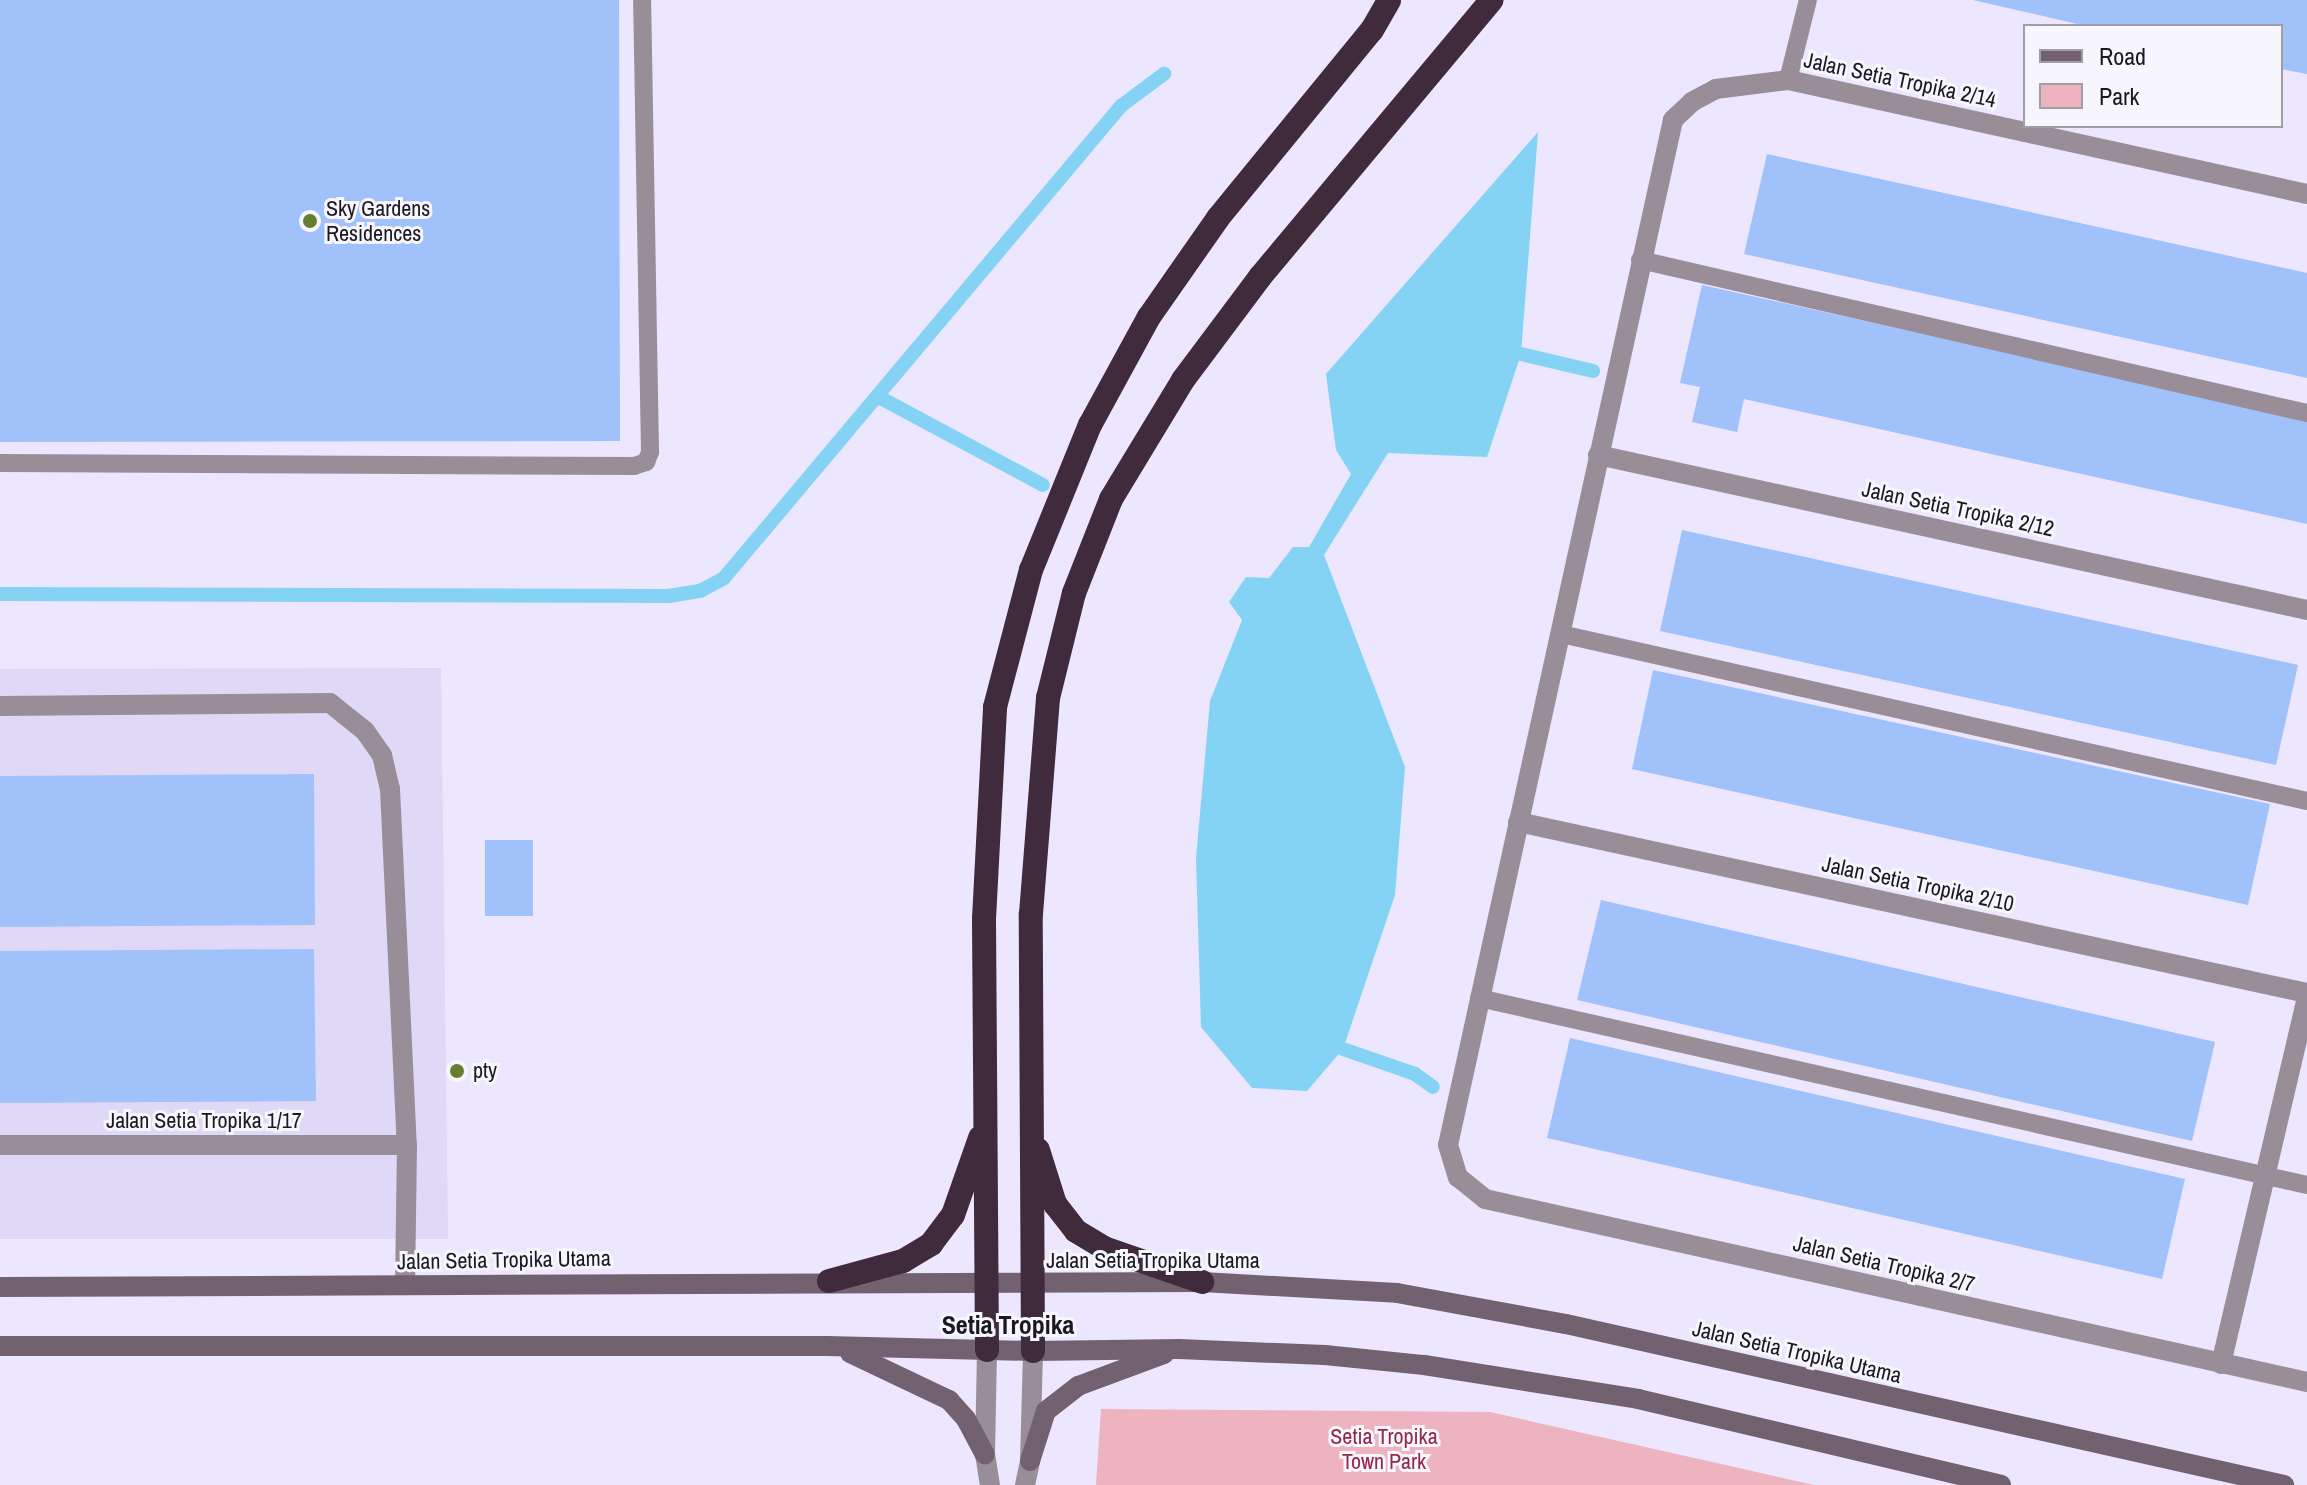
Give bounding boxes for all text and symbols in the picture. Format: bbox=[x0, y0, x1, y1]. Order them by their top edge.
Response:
legend bbox=[2023, 24, 2283, 128]
text: Road bbox=[2099, 40, 2146, 72]
street label: Jalan Setia Tropika 2/14 bbox=[1801, 47, 1999, 113]
text: Park bbox=[2099, 80, 2139, 112]
place label: Sky Gardens Residences bbox=[326, 195, 430, 246]
marker: Sky Gardens Residences bbox=[301, 212, 319, 230]
street label: Jalan Setia Tropika 2/12 bbox=[1859, 476, 2057, 542]
street label: Jalan Setia Tropika 2/10 bbox=[1819, 851, 2017, 917]
place label: pty bbox=[473, 1058, 497, 1084]
marker: pty bbox=[448, 1062, 466, 1080]
street label: Jalan Setia Tropika 1/17 bbox=[106, 1108, 302, 1134]
street label: Jalan Setia Tropika 2/7 bbox=[1790, 1230, 1978, 1298]
street label: Jalan Setia Tropika Utama bbox=[397, 1245, 611, 1275]
street label: Jalan Setia Tropika Utama bbox=[1046, 1248, 1260, 1274]
district label: Setia Tropika bbox=[942, 1309, 1074, 1341]
street label: Jalan Setia Tropika Utama bbox=[1690, 1315, 1904, 1389]
park label: Setia Tropika Town Park bbox=[1330, 1423, 1438, 1474]

